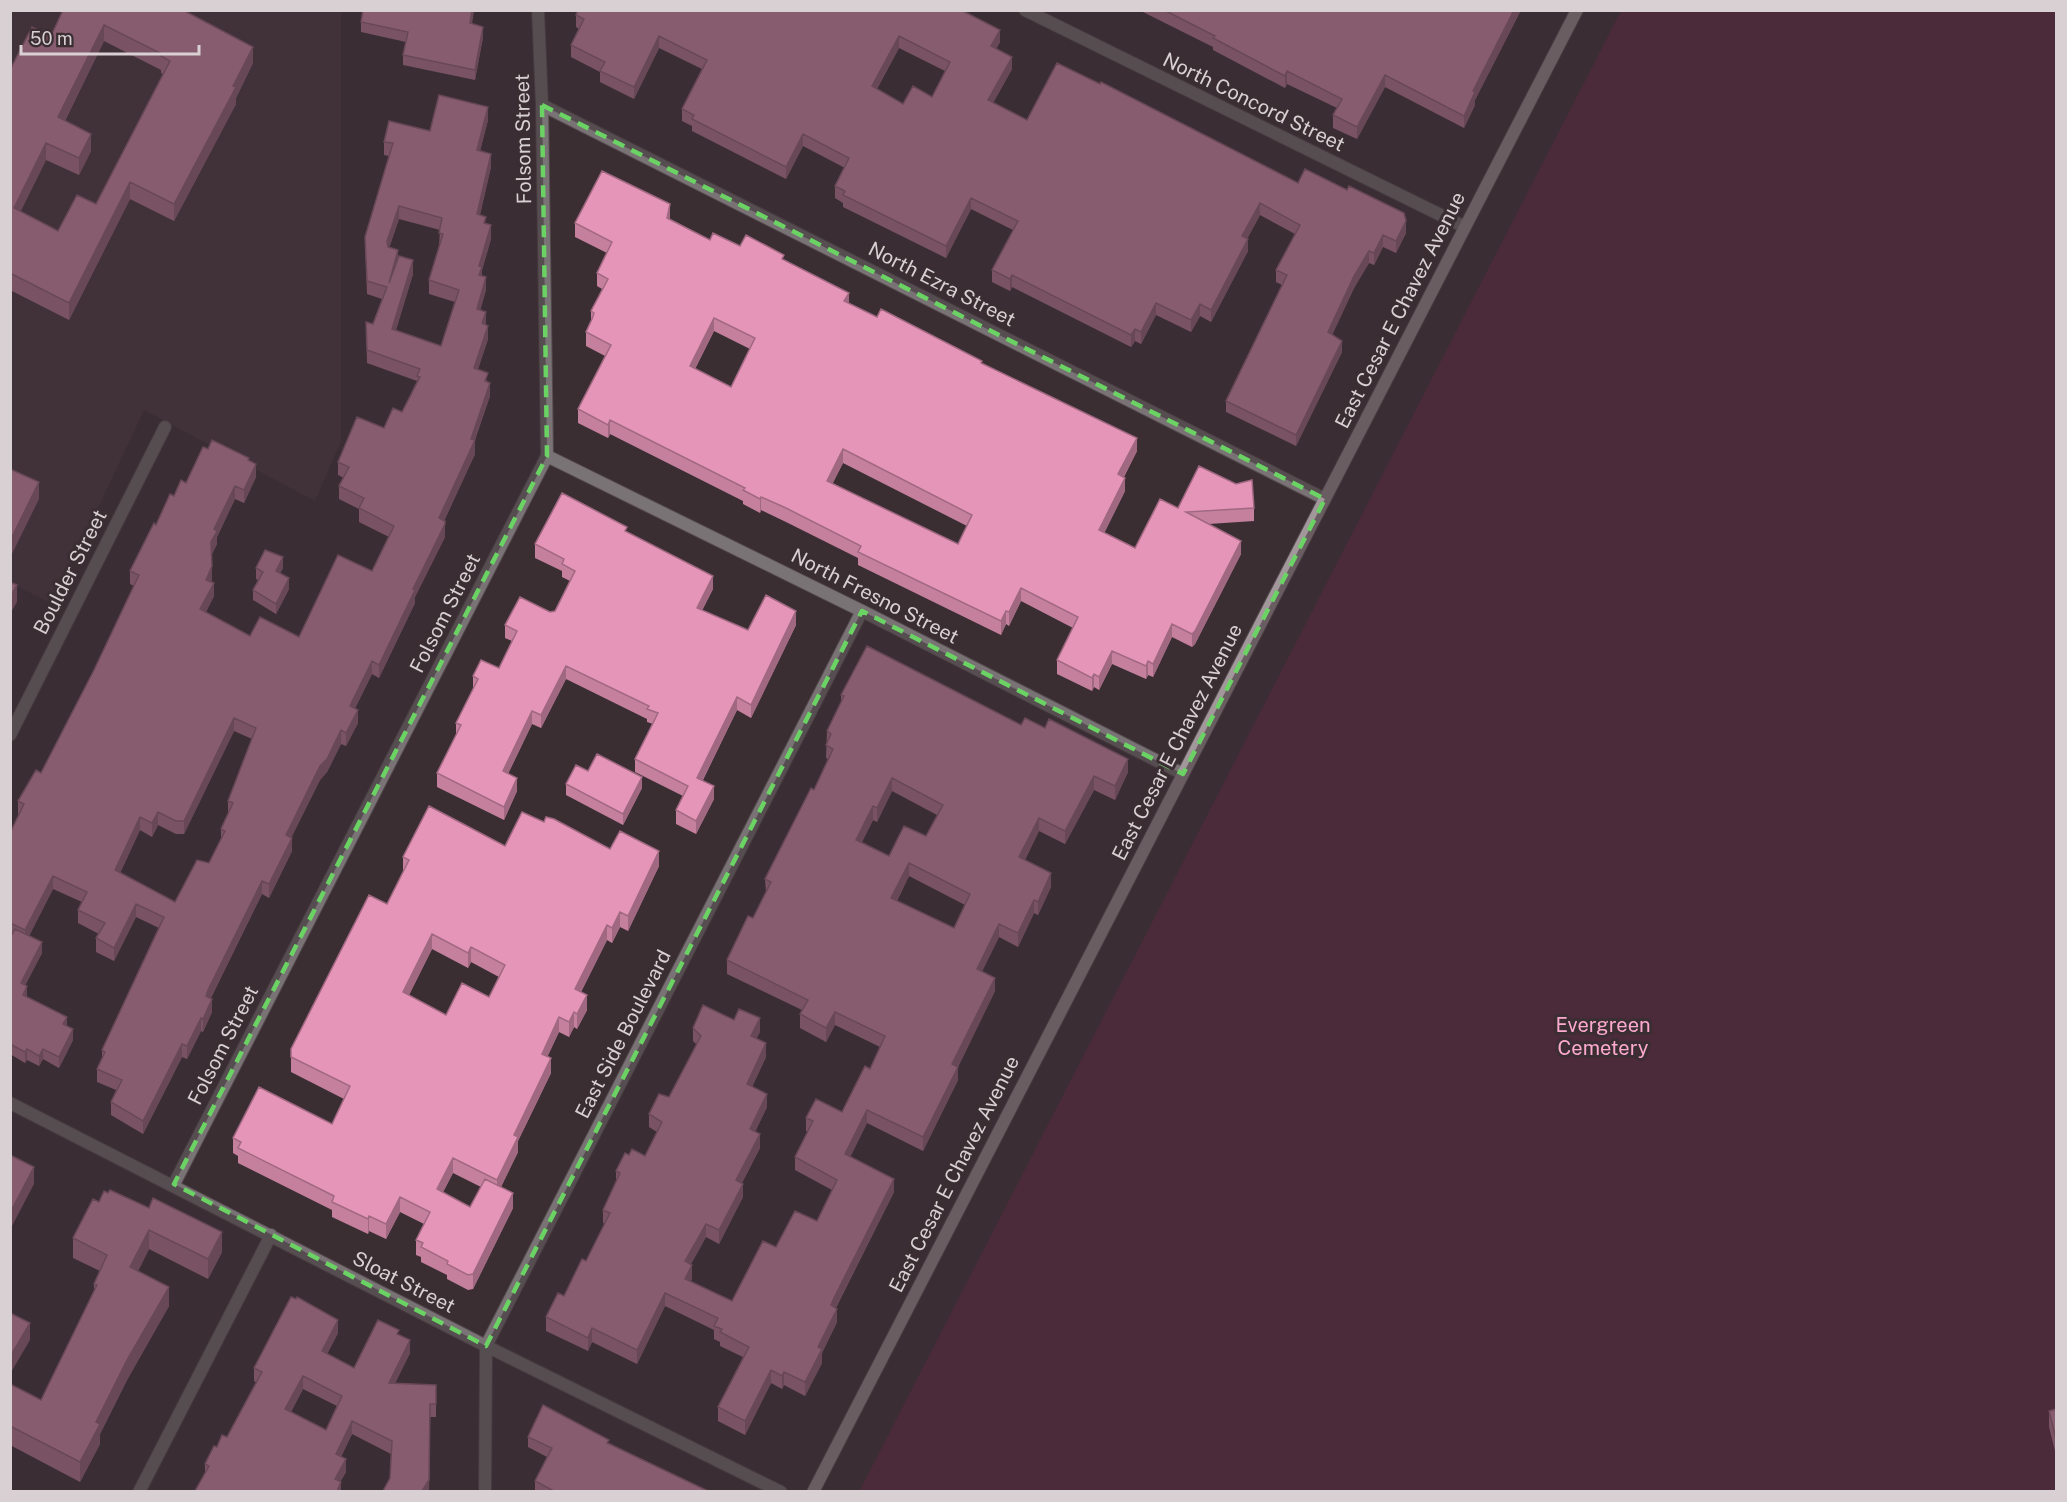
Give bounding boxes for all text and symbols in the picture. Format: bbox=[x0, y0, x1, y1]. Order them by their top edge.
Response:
scale bar bbox=[21, 18, 200, 56]
text: 50 m bbox=[30, 28, 73, 49]
street label: North Concord Street bbox=[1159, 47, 1349, 157]
street label: Folsom Street bbox=[510, 73, 536, 205]
street label: East Cesar E Chavez Avenue bbox=[1330, 188, 1470, 432]
street label: North Ezra Street bbox=[864, 237, 1020, 331]
street label: Boulder Street bbox=[28, 506, 112, 638]
street label: North Fresno Street bbox=[787, 543, 963, 649]
street label: Folsom Street bbox=[405, 549, 485, 677]
street label: East Cesar E Chavez Avenue bbox=[1107, 620, 1247, 864]
street label: East Side Boulevard bbox=[570, 946, 676, 1122]
street label: Folsom Street bbox=[183, 981, 263, 1109]
park label: Evergreen Cemetery bbox=[1555, 1013, 1651, 1060]
street label: East Cesar E Chavez Avenue bbox=[884, 1052, 1024, 1296]
street label: Sloat Street bbox=[349, 1246, 459, 1318]

